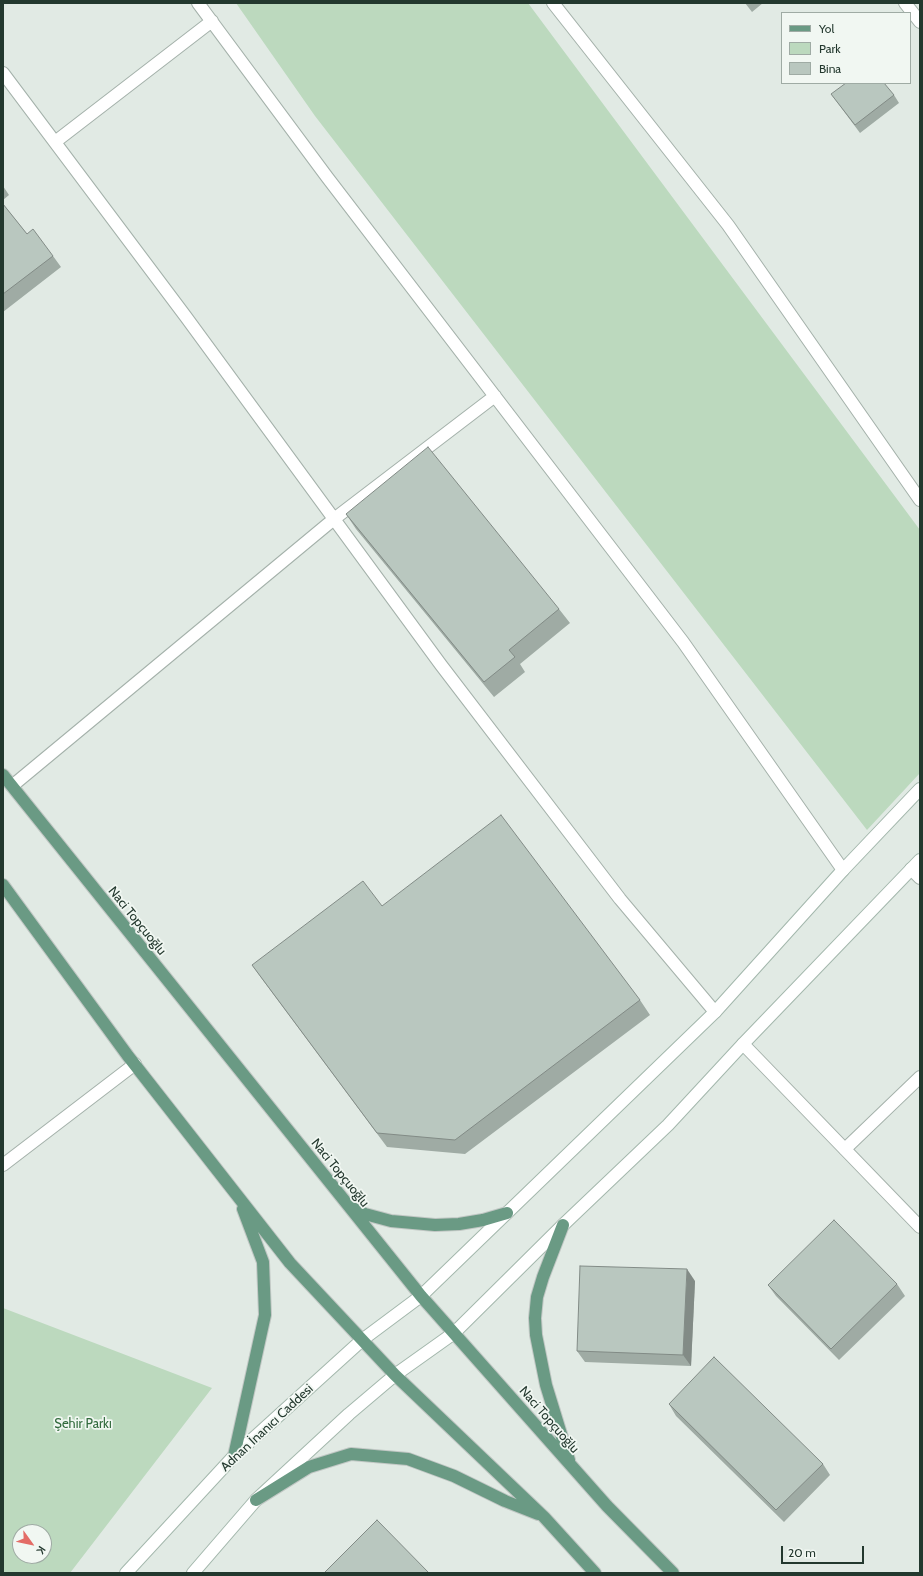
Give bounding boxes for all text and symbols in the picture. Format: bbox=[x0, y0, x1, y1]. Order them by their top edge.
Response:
legend bbox=[781, 12, 911, 84]
text: Yol bbox=[819, 21, 834, 36]
text: Park bbox=[819, 41, 841, 56]
text: Bina bbox=[819, 61, 841, 76]
street label: Naci Topçuoğlu bbox=[105, 884, 169, 958]
street label: Naci Topçuoğlu bbox=[308, 1136, 372, 1210]
street label: Adnan İnanıcı Caddesi bbox=[218, 1381, 316, 1475]
street label: Naci Topçuoğlu bbox=[516, 1383, 582, 1457]
park label: Şehir Parkı bbox=[54, 1416, 112, 1432]
north arrow bbox=[12, 1524, 52, 1564]
scale bar bbox=[783, 1538, 866, 1564]
text: K bbox=[33, 1543, 49, 1557]
text: 20 m bbox=[788, 1545, 816, 1560]

